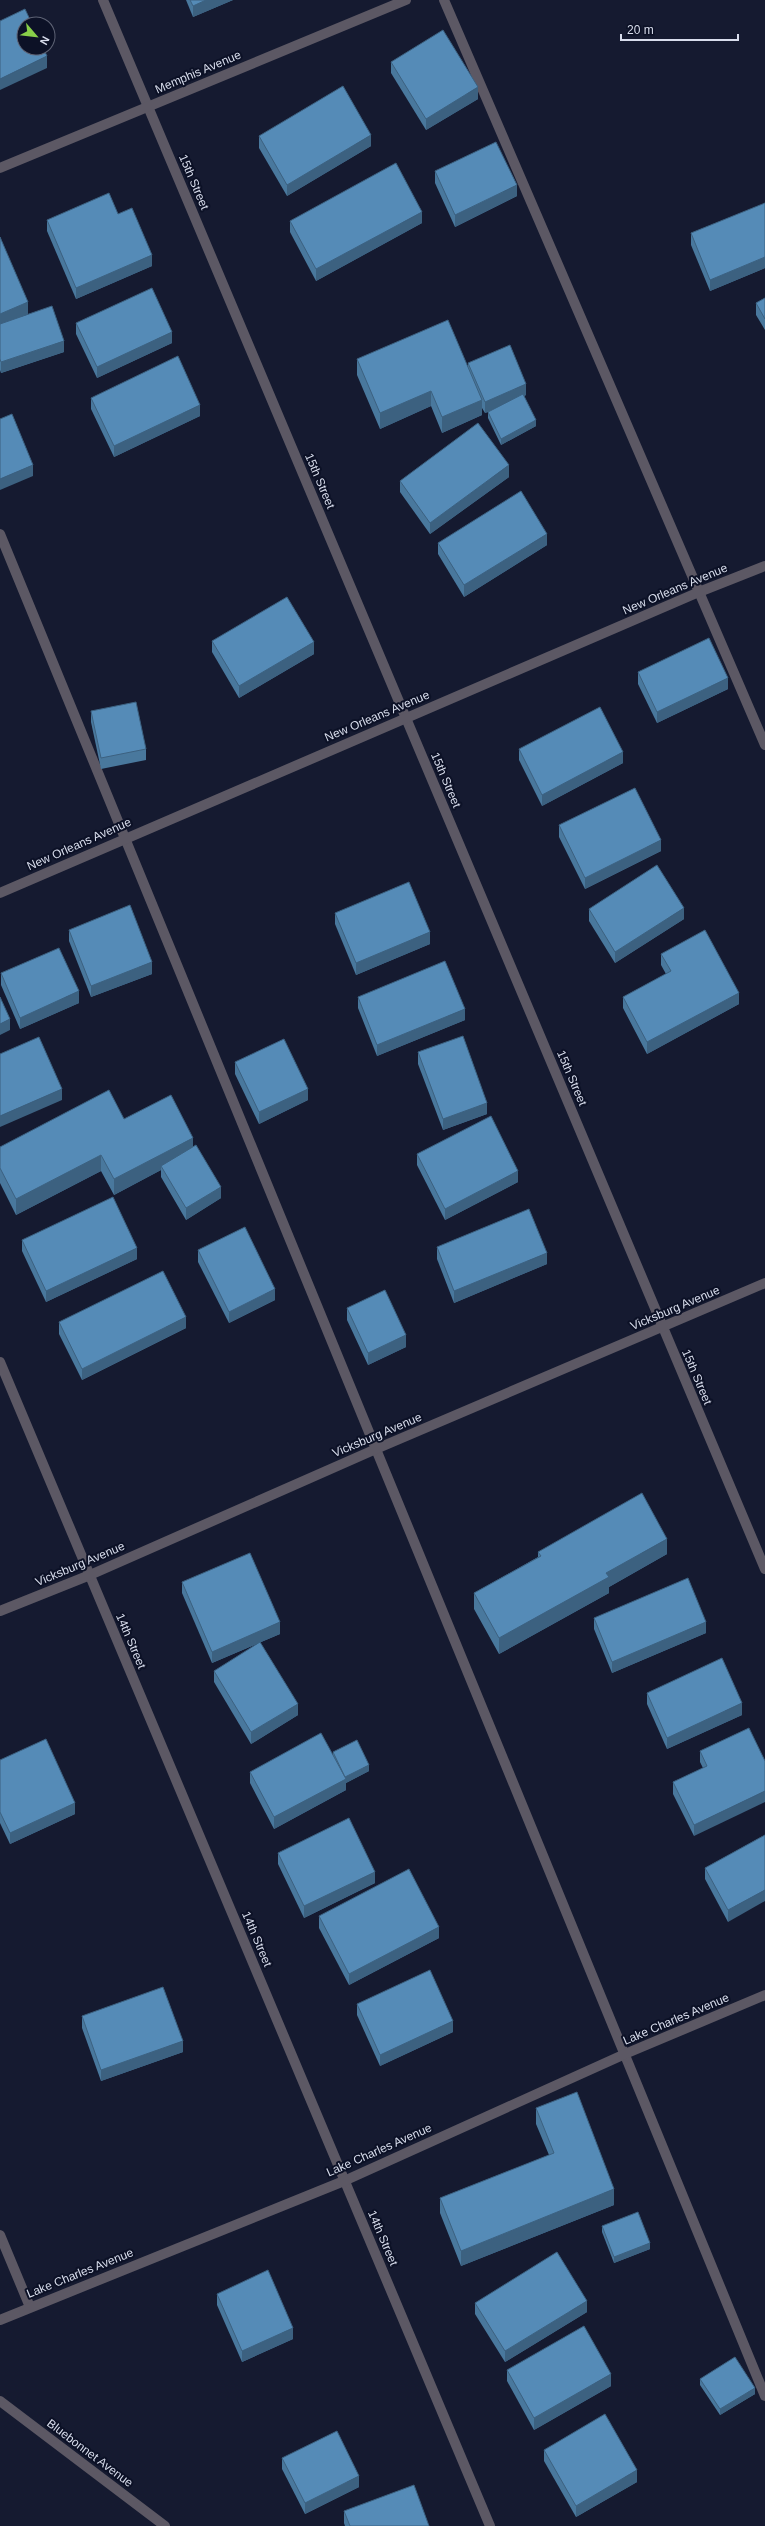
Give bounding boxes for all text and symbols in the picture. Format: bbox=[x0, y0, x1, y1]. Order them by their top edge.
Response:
north arrow bbox=[16, 16, 56, 56]
scale bar bbox=[621, 16, 738, 42]
text: 20 m bbox=[627, 23, 654, 37]
text: N bbox=[38, 34, 52, 47]
street label: Memphis Avenue bbox=[153, 47, 243, 96]
street label: 15th Street bbox=[176, 152, 212, 212]
street label: 15th Street bbox=[302, 451, 338, 511]
street label: New Orleans Avenue bbox=[620, 560, 730, 617]
street label: New Orleans Avenue bbox=[322, 687, 432, 744]
street label: 15th Street bbox=[428, 750, 464, 810]
street label: New Orleans Avenue bbox=[25, 815, 134, 873]
street label: 15th Street bbox=[554, 1048, 590, 1108]
street label: Vicksburg Avenue bbox=[628, 1283, 722, 1333]
street label: 15th Street bbox=[679, 1347, 715, 1407]
street label: Vicksburg Avenue bbox=[330, 1410, 424, 1460]
street label: Vicksburg Avenue bbox=[33, 1539, 127, 1589]
street label: 14th Street bbox=[113, 1611, 149, 1671]
street label: 14th Street bbox=[239, 1909, 275, 1969]
street label: Lake Charles Avenue bbox=[621, 1990, 731, 2048]
street label: Lake Charles Avenue bbox=[324, 2120, 434, 2180]
street label: 14th Street bbox=[365, 2208, 401, 2268]
street label: Lake Charles Avenue bbox=[25, 2245, 136, 2301]
street label: Bluebonnet Avenue bbox=[44, 2416, 136, 2490]

